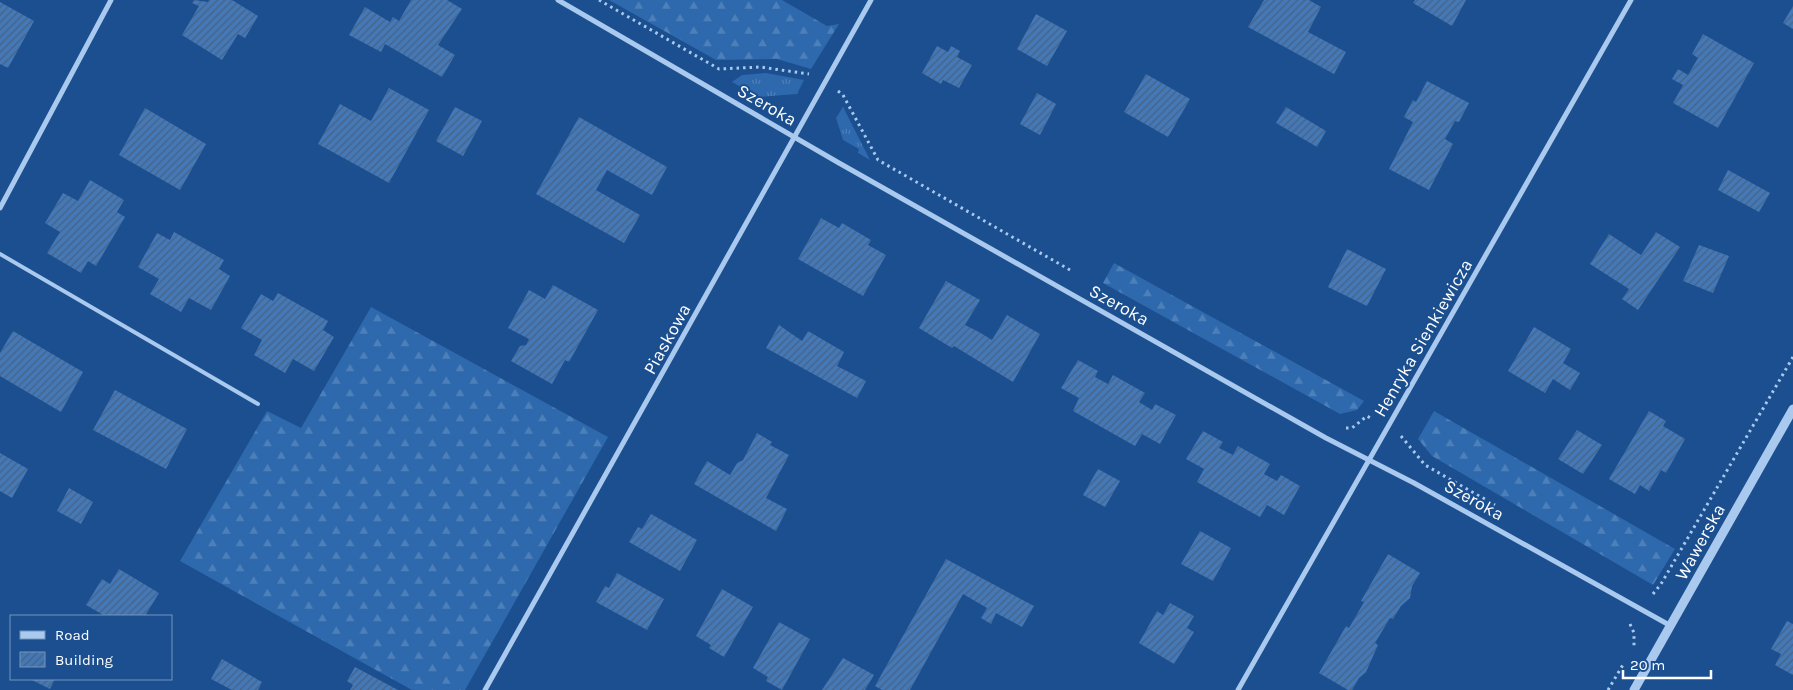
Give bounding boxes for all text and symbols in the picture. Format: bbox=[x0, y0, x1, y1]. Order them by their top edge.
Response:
street label: Szeroka bbox=[733, 79, 801, 131]
street label: Henryka Sienkiewicza bbox=[1369, 255, 1477, 421]
street label: Szeroka bbox=[1085, 280, 1153, 330]
street label: Piaskowa bbox=[639, 300, 695, 378]
street label: Szeroka bbox=[1440, 475, 1508, 525]
street label: Wawerska bbox=[1670, 500, 1730, 584]
legend bbox=[10, 615, 172, 680]
text: Road bbox=[55, 626, 90, 644]
scale bar bbox=[1623, 648, 1710, 680]
text: Building bbox=[55, 651, 113, 669]
text: 20 m bbox=[1630, 656, 1665, 674]

